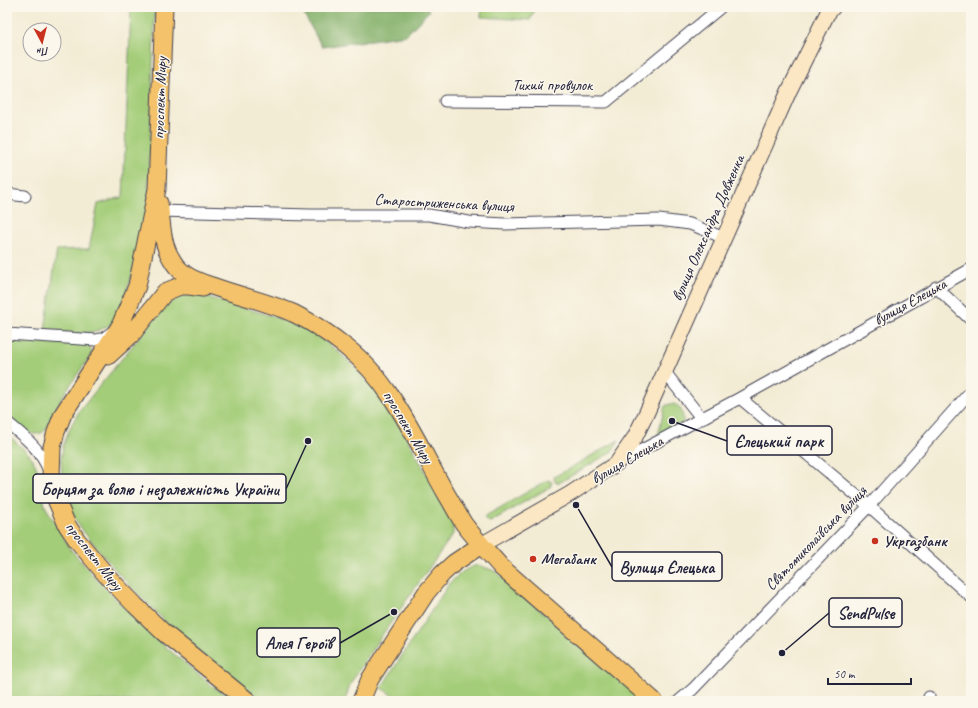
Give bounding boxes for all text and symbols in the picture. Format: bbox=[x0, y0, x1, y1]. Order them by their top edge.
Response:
north arrow bbox=[22, 22, 62, 62]
text: Пн bbox=[36, 44, 50, 60]
street label: проспект Миру bbox=[149, 55, 171, 139]
street label: Тихий провулок bbox=[512, 75, 593, 95]
street label: вулиця Олександра Довженка bbox=[667, 151, 750, 304]
street label: Старостриженська вулиця bbox=[374, 189, 515, 217]
street label: вулиця Єлецька bbox=[870, 273, 951, 330]
street label: проспект Миру bbox=[378, 387, 439, 469]
callout: Єлецький парк bbox=[727, 426, 832, 455]
street label: вулиця Єлецька bbox=[587, 431, 668, 489]
text: Єлецький парк bbox=[734, 431, 824, 452]
callout: Борцям за волю і незалежність України bbox=[33, 474, 286, 503]
text: Борцям за волю і незалежність України bbox=[41, 479, 281, 501]
street label: Святомиколаївська вулиця bbox=[761, 480, 872, 595]
street label: проспект Миру bbox=[61, 517, 128, 596]
place label: Укргазбанк bbox=[883, 531, 948, 551]
marker: Укргазбанк bbox=[870, 536, 880, 546]
place label: Мегабанк bbox=[541, 549, 597, 569]
callout: Вулиця Єлецька bbox=[612, 552, 722, 581]
marker: Мегабанк bbox=[528, 554, 538, 564]
text: Вулиця Єлецька bbox=[620, 557, 716, 578]
callout: SendPulse bbox=[829, 598, 902, 627]
text: SendPulse bbox=[837, 603, 896, 624]
callout: Алея Героїв bbox=[257, 628, 340, 657]
text: Алея Героїв bbox=[265, 633, 337, 654]
scale bar bbox=[828, 660, 911, 686]
text: 50 m bbox=[834, 666, 856, 682]

